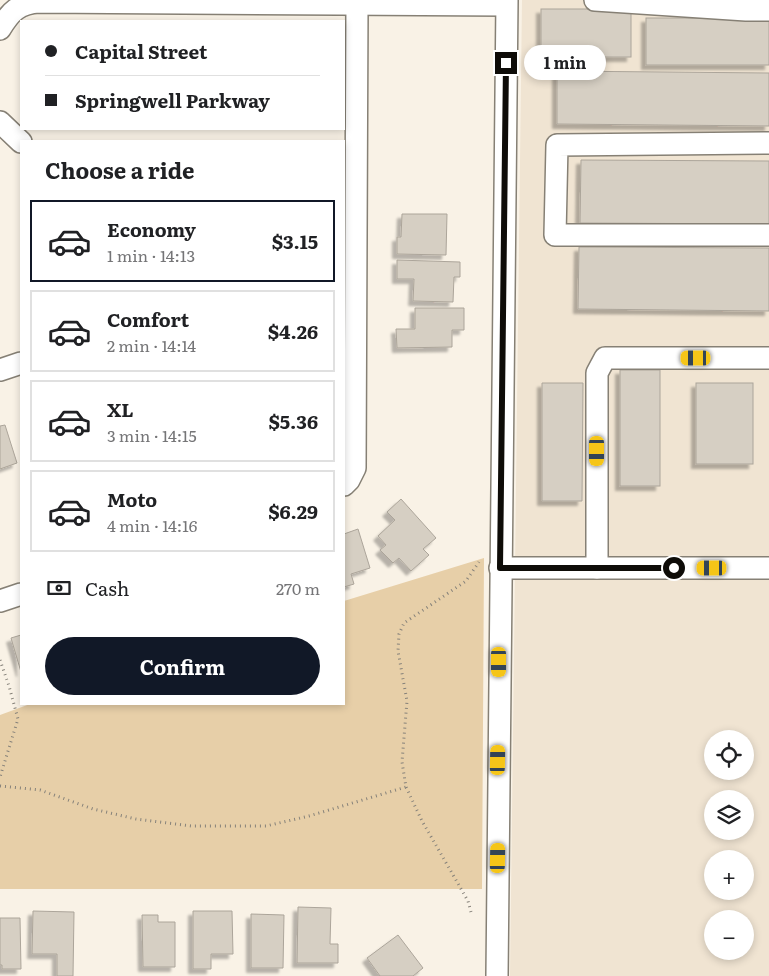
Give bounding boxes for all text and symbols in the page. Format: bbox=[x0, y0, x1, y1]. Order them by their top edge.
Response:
text: Capital Street bbox=[75, 37, 207, 65]
callout: 1 min bbox=[524, 46, 606, 80]
text: 1 min bbox=[544, 50, 586, 74]
route end bbox=[495, 52, 517, 74]
text: Springwell Parkway bbox=[75, 86, 270, 114]
text: Choose a ride bbox=[45, 153, 194, 186]
text: Economy bbox=[107, 215, 196, 243]
icon: car bbox=[47, 219, 92, 264]
text: $3.15 bbox=[272, 227, 318, 255]
text: 1 min · 14:13 bbox=[107, 243, 195, 267]
text: Comfort bbox=[107, 305, 189, 333]
icon: car bbox=[47, 309, 92, 354]
text: $4.26 bbox=[268, 317, 318, 345]
text: 2 min · 14:14 bbox=[107, 333, 196, 357]
car bbox=[681, 351, 711, 366]
text: XL bbox=[107, 395, 134, 423]
icon: car bbox=[47, 399, 92, 444]
text: $5.36 bbox=[268, 407, 318, 435]
text: 3 min · 14:15 bbox=[107, 423, 197, 447]
car bbox=[589, 436, 604, 466]
text: Moto bbox=[107, 485, 157, 513]
icon: car bbox=[47, 489, 92, 534]
text: $6.29 bbox=[268, 497, 318, 525]
text: 4 min · 14:16 bbox=[107, 513, 197, 537]
route start bbox=[663, 557, 685, 579]
car bbox=[697, 561, 727, 576]
icon: cash bbox=[45, 574, 73, 602]
text: Cash bbox=[85, 574, 129, 602]
text: 270 m bbox=[276, 576, 320, 600]
button: Confirm bbox=[45, 637, 320, 695]
car bbox=[491, 647, 506, 677]
map controls bbox=[704, 730, 754, 960]
button: locate bbox=[704, 730, 754, 780]
car bbox=[490, 745, 505, 775]
button: layers bbox=[704, 790, 754, 840]
car bbox=[490, 843, 505, 873]
button: + bbox=[704, 850, 754, 900]
button: − bbox=[704, 910, 754, 960]

